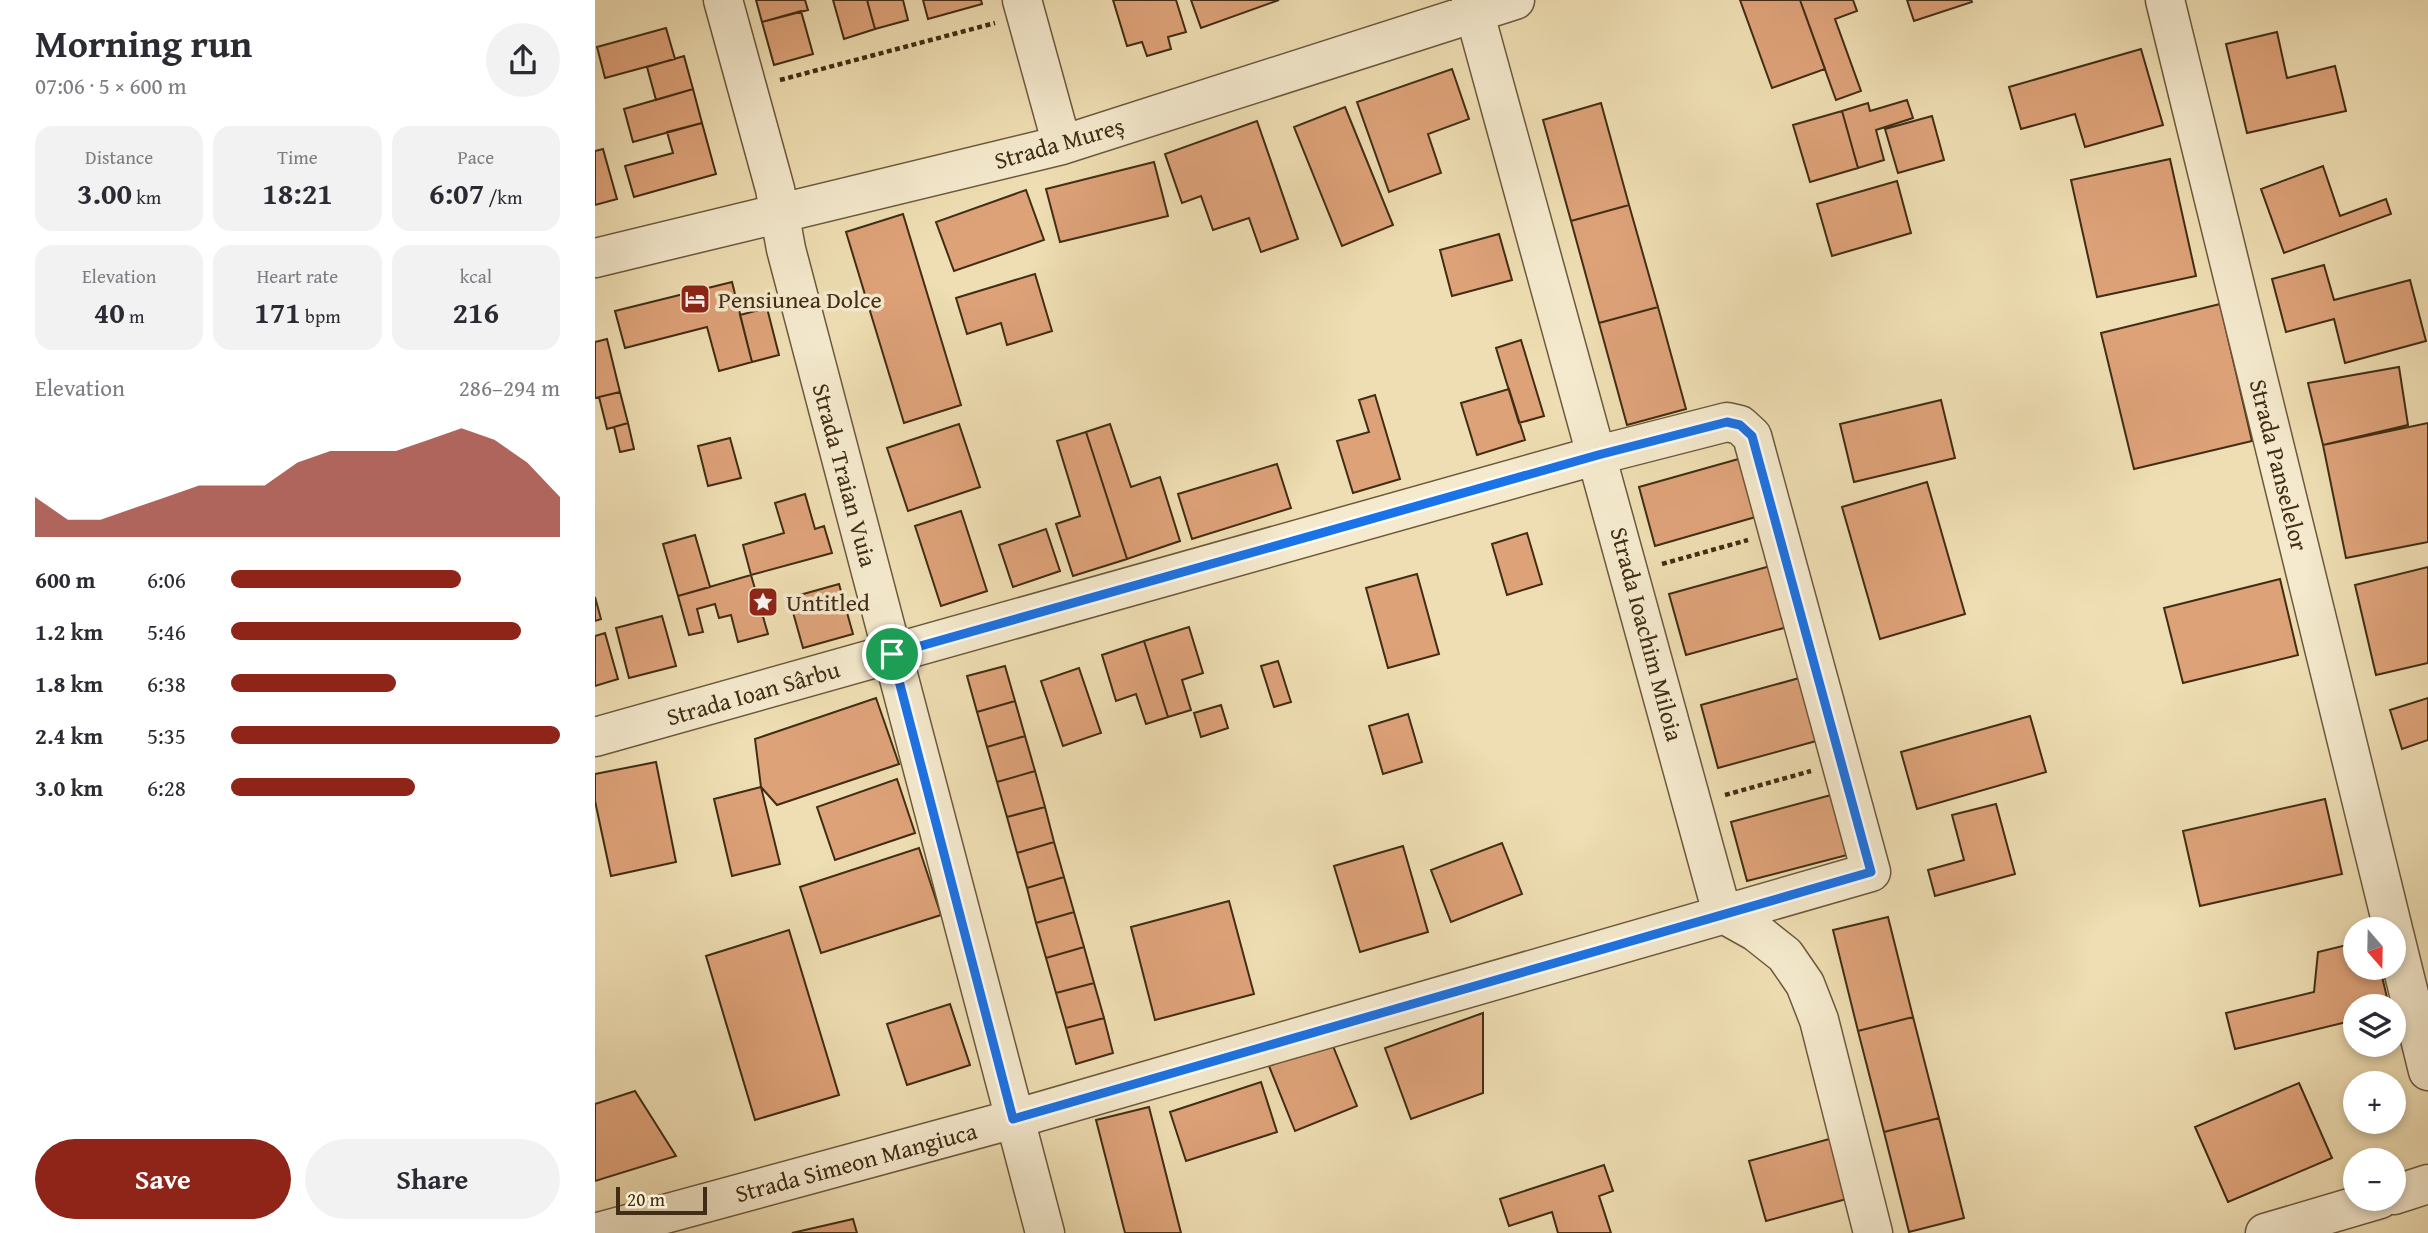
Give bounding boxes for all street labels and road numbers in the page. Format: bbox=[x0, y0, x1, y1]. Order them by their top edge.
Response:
street label: Strada Mureș bbox=[990, 108, 1128, 178]
street label: Strada Panselelor bbox=[2241, 375, 2317, 555]
street label: Strada Traian Vuia bbox=[804, 379, 886, 571]
street label: Strada Ioachim Miloia bbox=[1602, 523, 1693, 746]
street label: Strada Ioan Sârbu bbox=[662, 652, 844, 734]
street label: Strada Simeon Mangiuca bbox=[731, 1113, 981, 1211]

